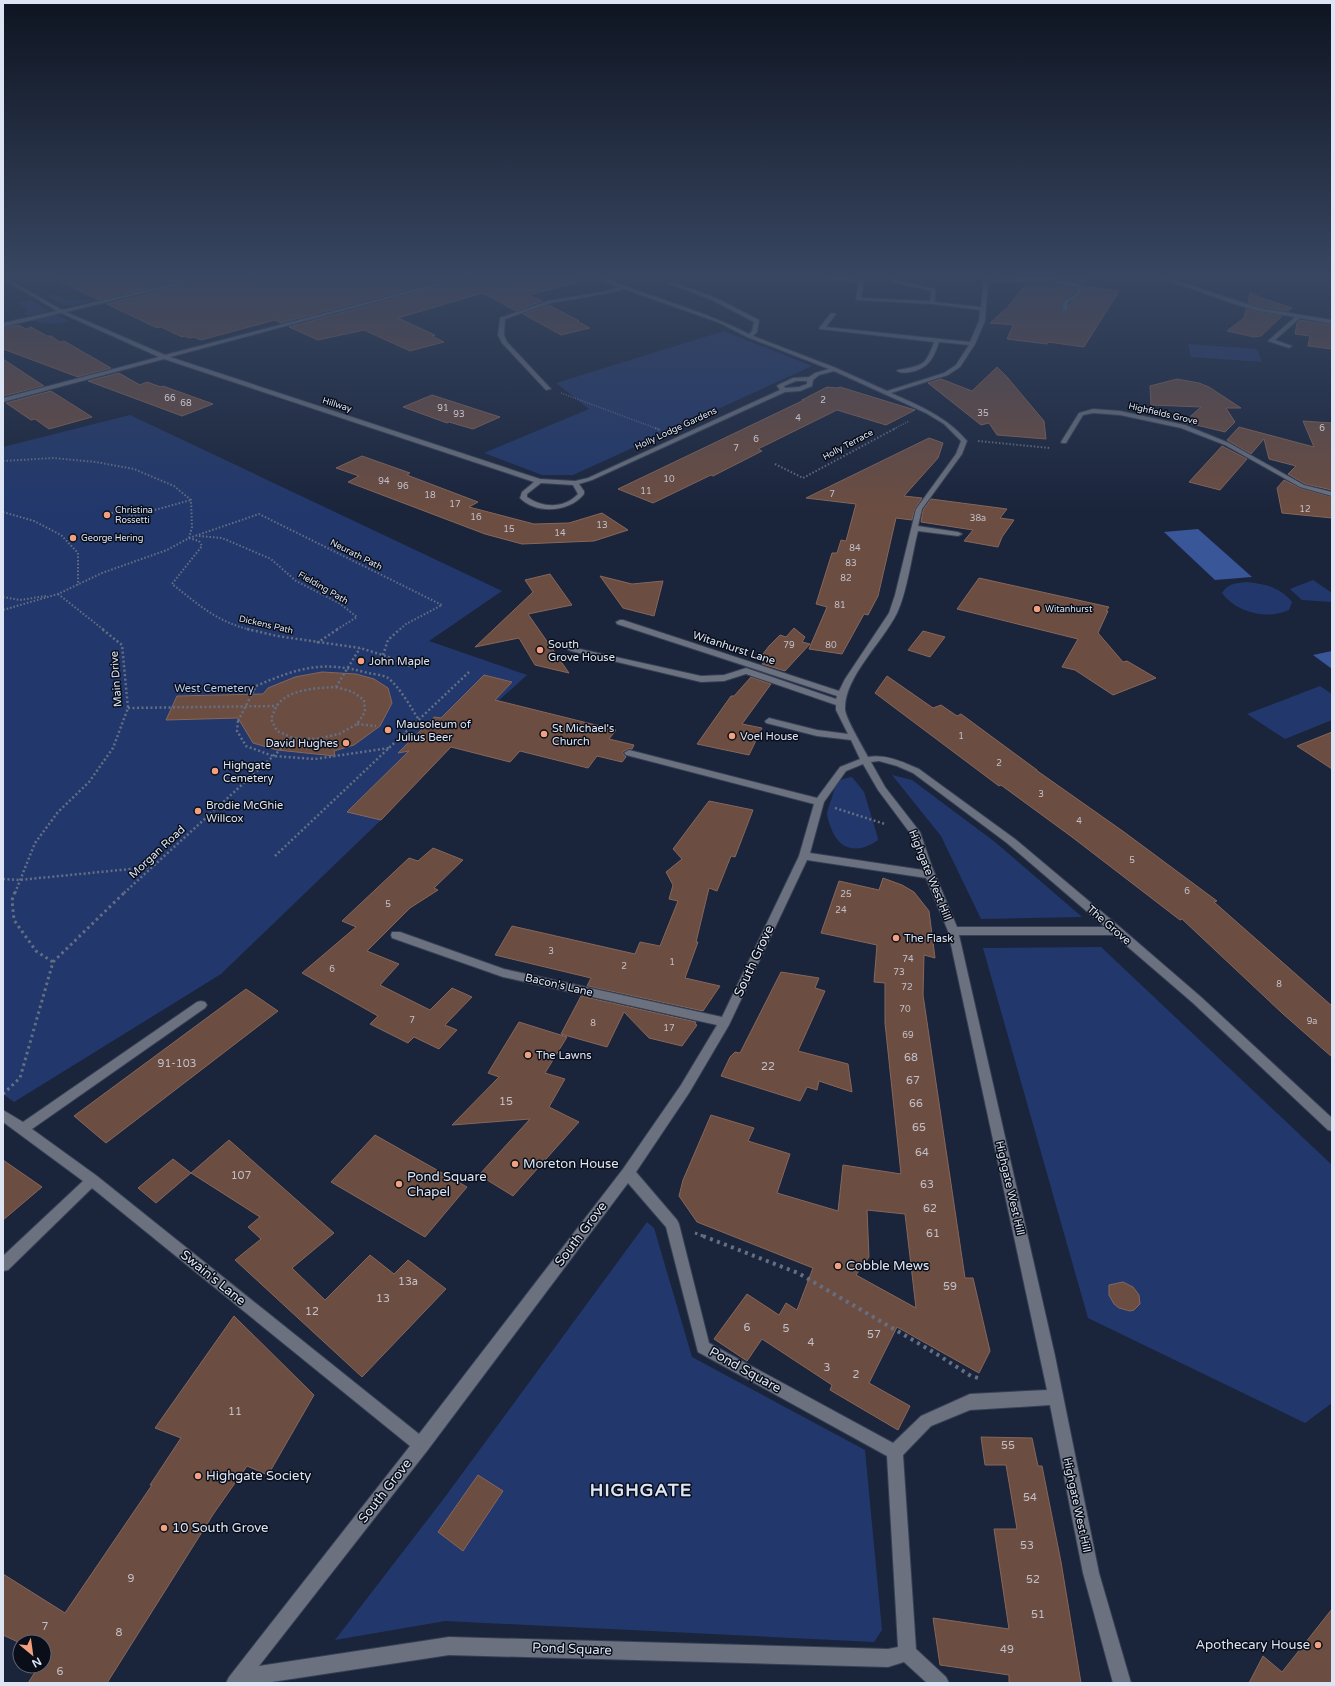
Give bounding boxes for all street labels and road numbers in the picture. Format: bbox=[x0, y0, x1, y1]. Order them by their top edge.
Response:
street label: Hillway bbox=[321, 395, 353, 415]
street label: Highfields Grove bbox=[1127, 401, 1199, 427]
street label: Holly Lodge Gardens bbox=[633, 405, 719, 453]
street label: Holly Terrace bbox=[821, 427, 875, 463]
street label: Neurath Path bbox=[328, 537, 384, 573]
street label: Fielding Path bbox=[296, 569, 350, 607]
street label: Dickens Path bbox=[238, 613, 294, 637]
street label: Witanhurst Lane bbox=[691, 629, 777, 667]
street label: Main Drive bbox=[108, 651, 124, 707]
street label: Morgan Road bbox=[126, 823, 188, 881]
street label: Highgate West Hill bbox=[906, 828, 954, 922]
street label: The Grove bbox=[1085, 903, 1133, 947]
street label: South Grove bbox=[731, 923, 777, 999]
street label: Bacon's Lane bbox=[524, 971, 594, 999]
street label: Highgate West Hill bbox=[993, 1140, 1027, 1236]
street label: South Grove bbox=[552, 1199, 610, 1269]
street label: Swain's Lane bbox=[177, 1247, 249, 1309]
street label: Pond Square bbox=[706, 1344, 784, 1396]
street label: South Grove bbox=[355, 1456, 415, 1526]
street label: Highgate West Hill bbox=[1061, 1457, 1093, 1553]
street label: Pond Square bbox=[532, 1640, 612, 1658]

